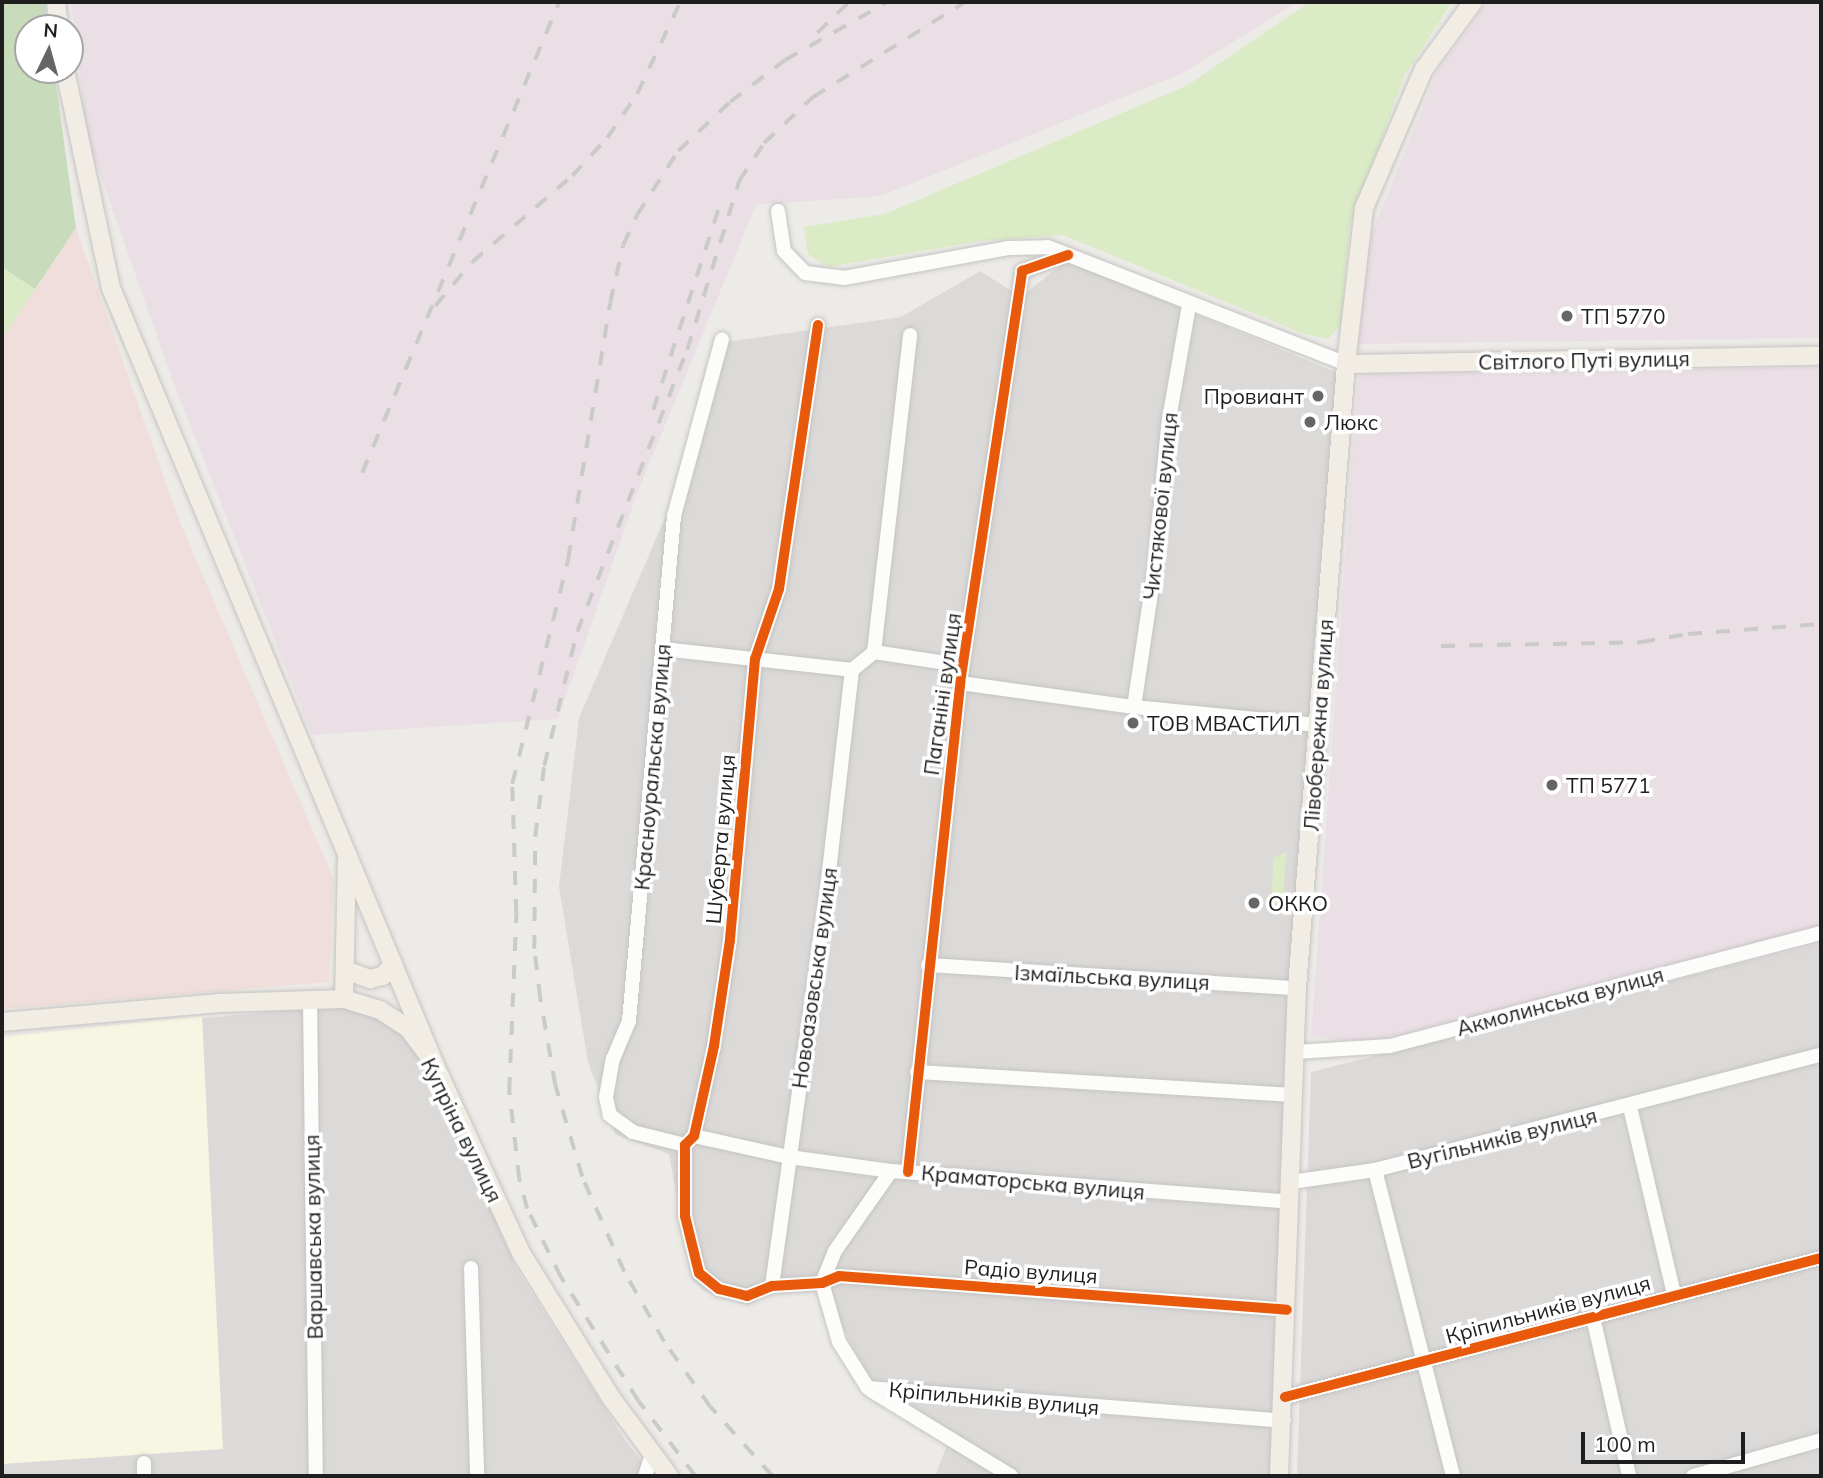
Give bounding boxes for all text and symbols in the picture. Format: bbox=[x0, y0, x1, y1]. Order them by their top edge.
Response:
north arrow bbox=[14, 14, 84, 84]
text: N bbox=[42, 17, 59, 43]
place label: ТП 5770 bbox=[1581, 303, 1666, 329]
marker: ТП 5770 bbox=[1559, 308, 1575, 324]
street label: Світлого Путі вулиця bbox=[1478, 346, 1690, 374]
place label: Провиант bbox=[1204, 383, 1304, 409]
marker: Провиант bbox=[1310, 388, 1326, 404]
place label: Люкс bbox=[1324, 409, 1378, 435]
street label: Чистякової вулиця bbox=[1138, 411, 1182, 601]
marker: Люкс bbox=[1302, 414, 1318, 430]
street label: Паганіні вулиця bbox=[918, 611, 966, 777]
street label: Лівобережна вулиця bbox=[1298, 618, 1338, 832]
street label: Красноуральска вулиця bbox=[629, 643, 675, 891]
place label: ТОВ МВАСТИЛ bbox=[1147, 710, 1300, 736]
marker: ТОВ МВАСТИЛ bbox=[1125, 715, 1141, 731]
street label: Шуберта вулиця bbox=[700, 753, 740, 925]
place label: ТП 5771 bbox=[1566, 772, 1651, 798]
marker: ТП 5771 bbox=[1544, 777, 1560, 793]
street label: Новоазовська вулиця bbox=[786, 866, 842, 1090]
place label: ОККО bbox=[1268, 890, 1328, 916]
marker: ОККО bbox=[1246, 895, 1262, 911]
street label: Ізмаїльська вулиця bbox=[1014, 959, 1210, 995]
street label: Акмолинська вулиця bbox=[1454, 961, 1666, 1041]
street label: Купріна вулиця bbox=[416, 1054, 508, 1206]
street label: Вугільників вулиця bbox=[1405, 1102, 1599, 1174]
street label: Варшавська вулиця bbox=[299, 1134, 327, 1340]
street label: Краматорська вулиця bbox=[920, 1160, 1146, 1204]
street label: Радіо вулиця bbox=[964, 1254, 1098, 1288]
street label: Кріпильників вулиця bbox=[1443, 1270, 1653, 1348]
street label: Кріпильників вулиця bbox=[888, 1376, 1100, 1420]
scale bar bbox=[1585, 1418, 1750, 1462]
text: 100 m bbox=[1594, 1431, 1656, 1457]

